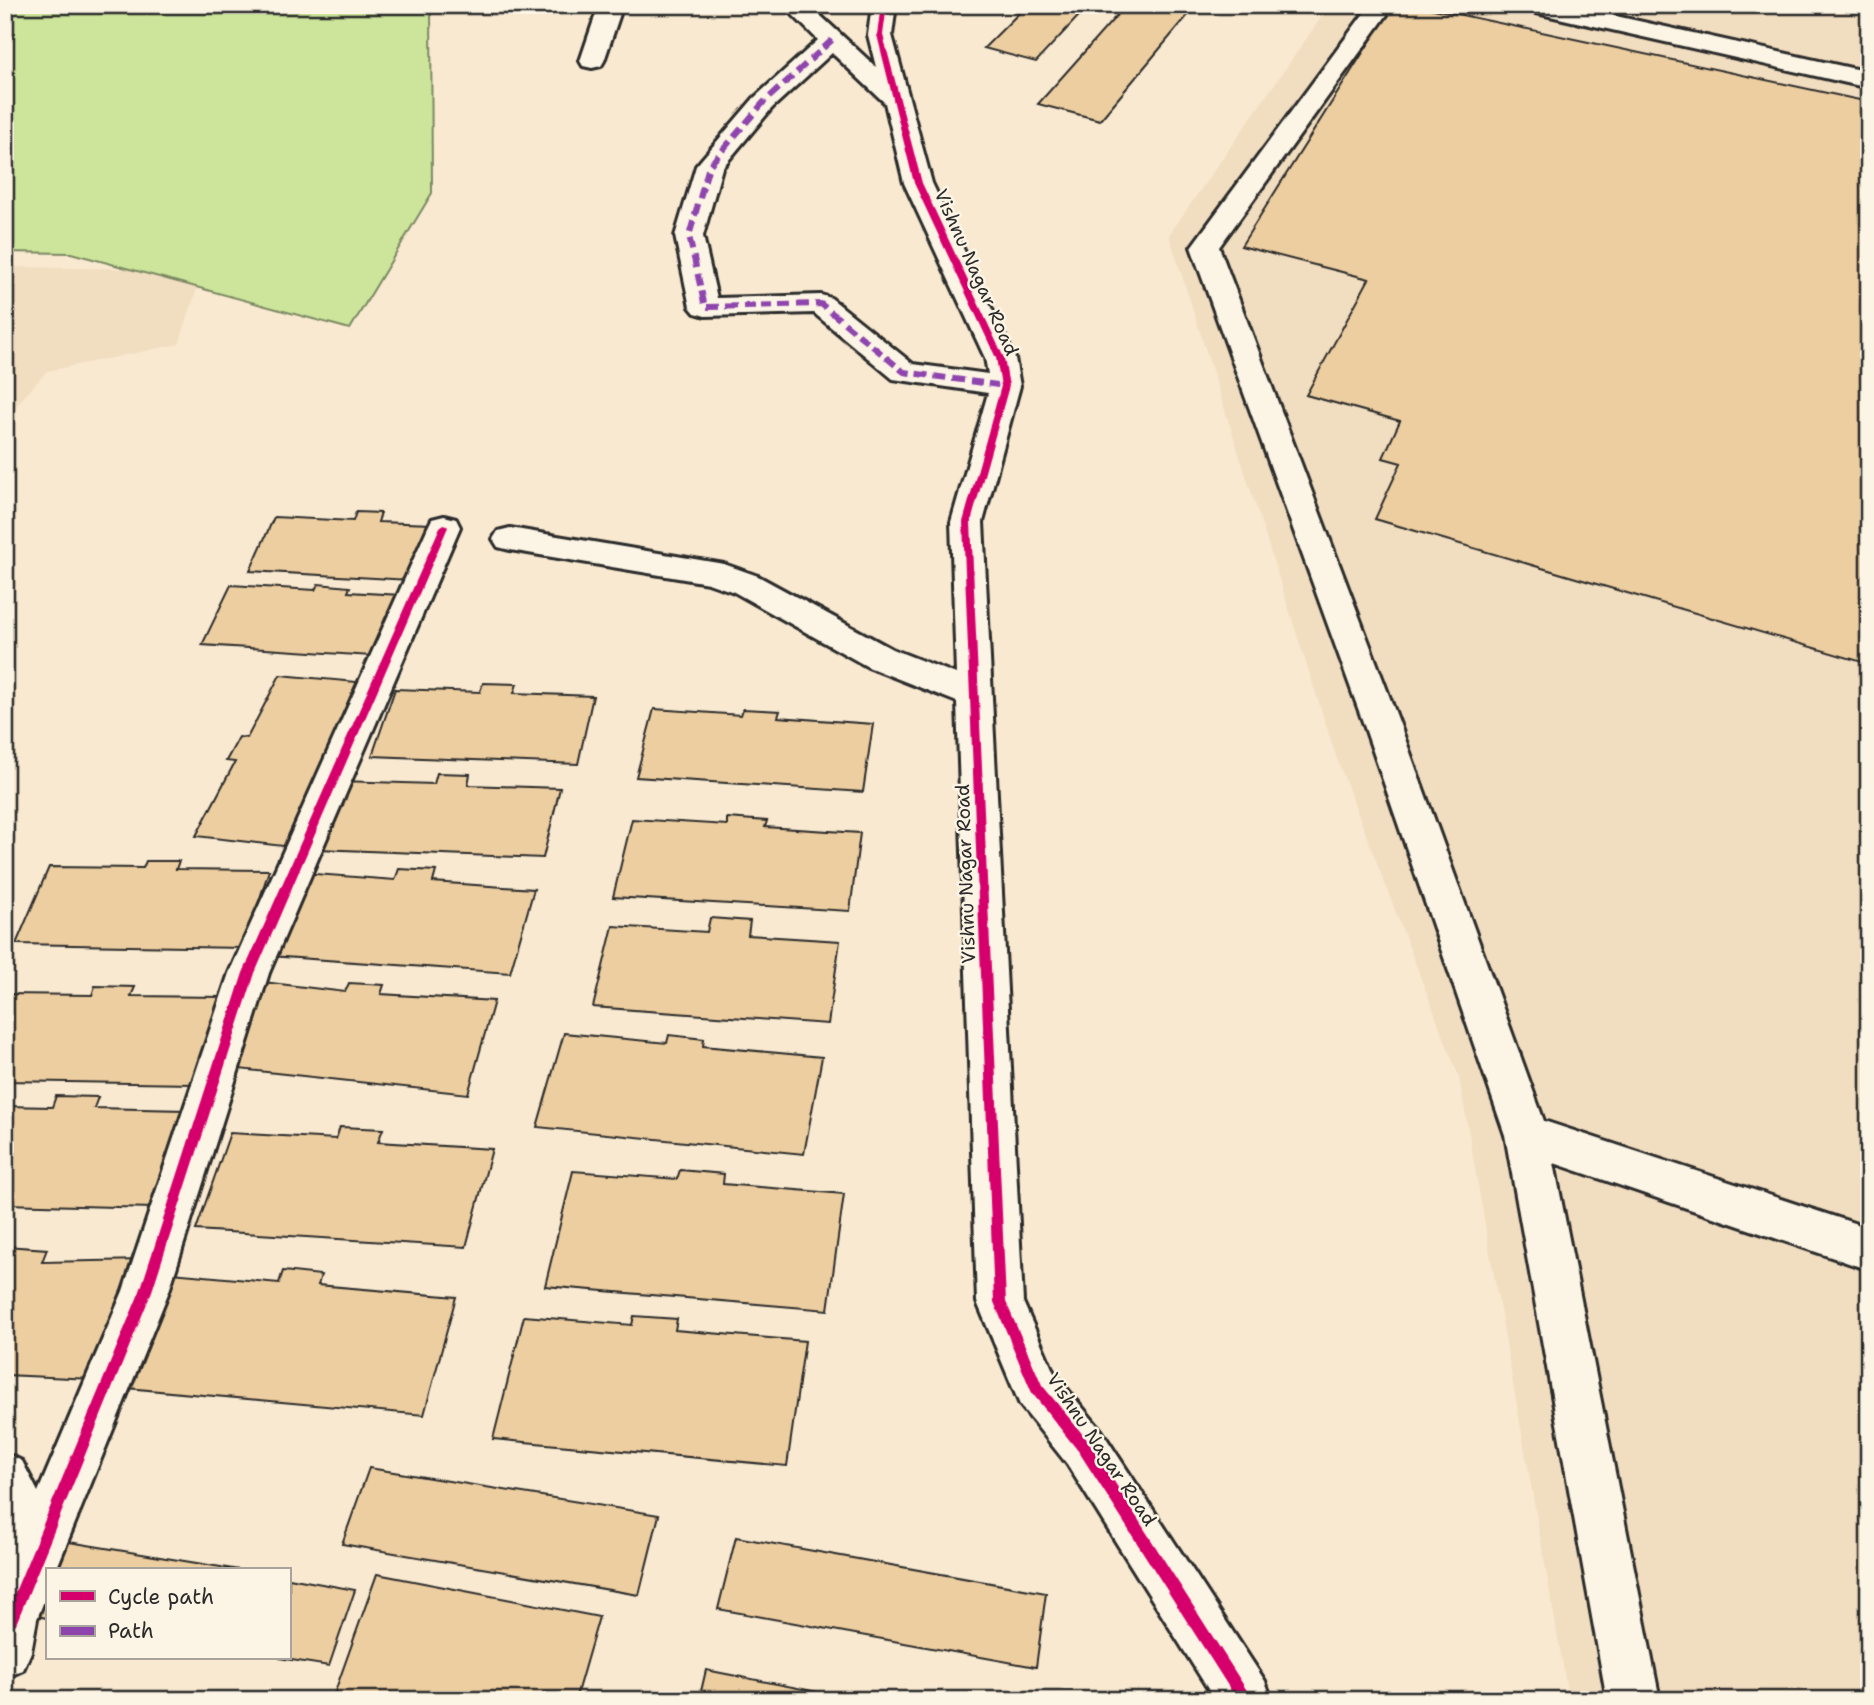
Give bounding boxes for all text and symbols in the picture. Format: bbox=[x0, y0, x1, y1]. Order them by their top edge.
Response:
street label: Vishnu Nagar Road bbox=[929, 185, 1024, 359]
street label: Vishnu Nagar Road bbox=[950, 784, 981, 964]
street label: Vishnu Nagar Road bbox=[1041, 1368, 1162, 1531]
legend bbox=[46, 1568, 290, 1660]
text: Cycle path bbox=[108, 1583, 214, 1611]
text: Path bbox=[108, 1617, 154, 1645]

